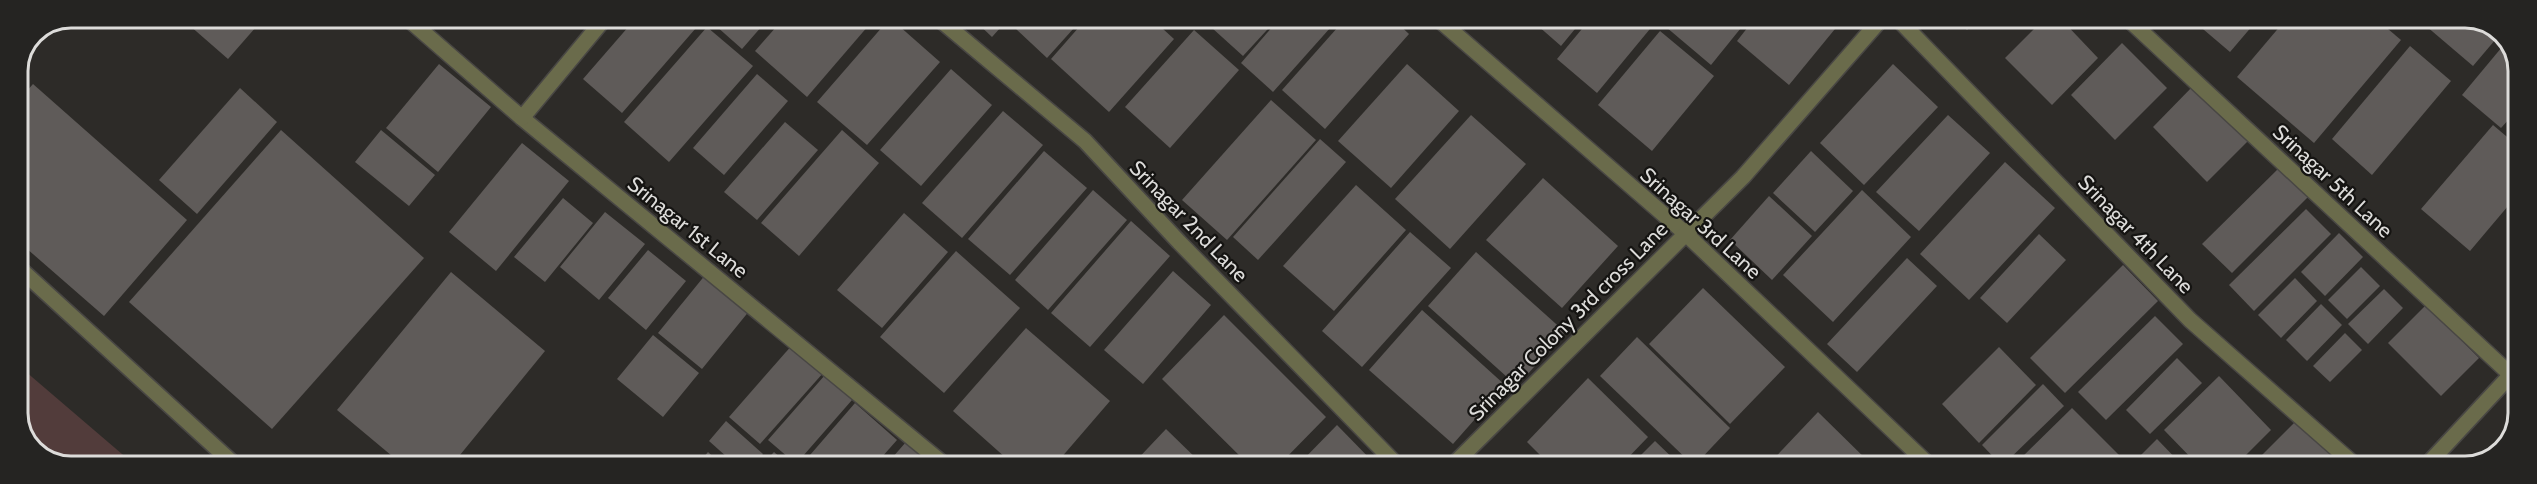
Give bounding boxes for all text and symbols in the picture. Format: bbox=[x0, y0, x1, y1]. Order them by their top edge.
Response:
street label: Srinagar 5th Lane bbox=[2268, 119, 2398, 243]
street label: Srinagar 2nd Lane bbox=[1125, 155, 1253, 287]
street label: Srinagar 3rd Lane bbox=[1635, 162, 1767, 284]
street label: Srinagar 4th Lane bbox=[2073, 169, 2199, 299]
street label: Srinagar 1st Lane bbox=[623, 171, 753, 283]
street label: Srinagar Colony 3rd cross Lane bbox=[1463, 216, 1673, 426]

